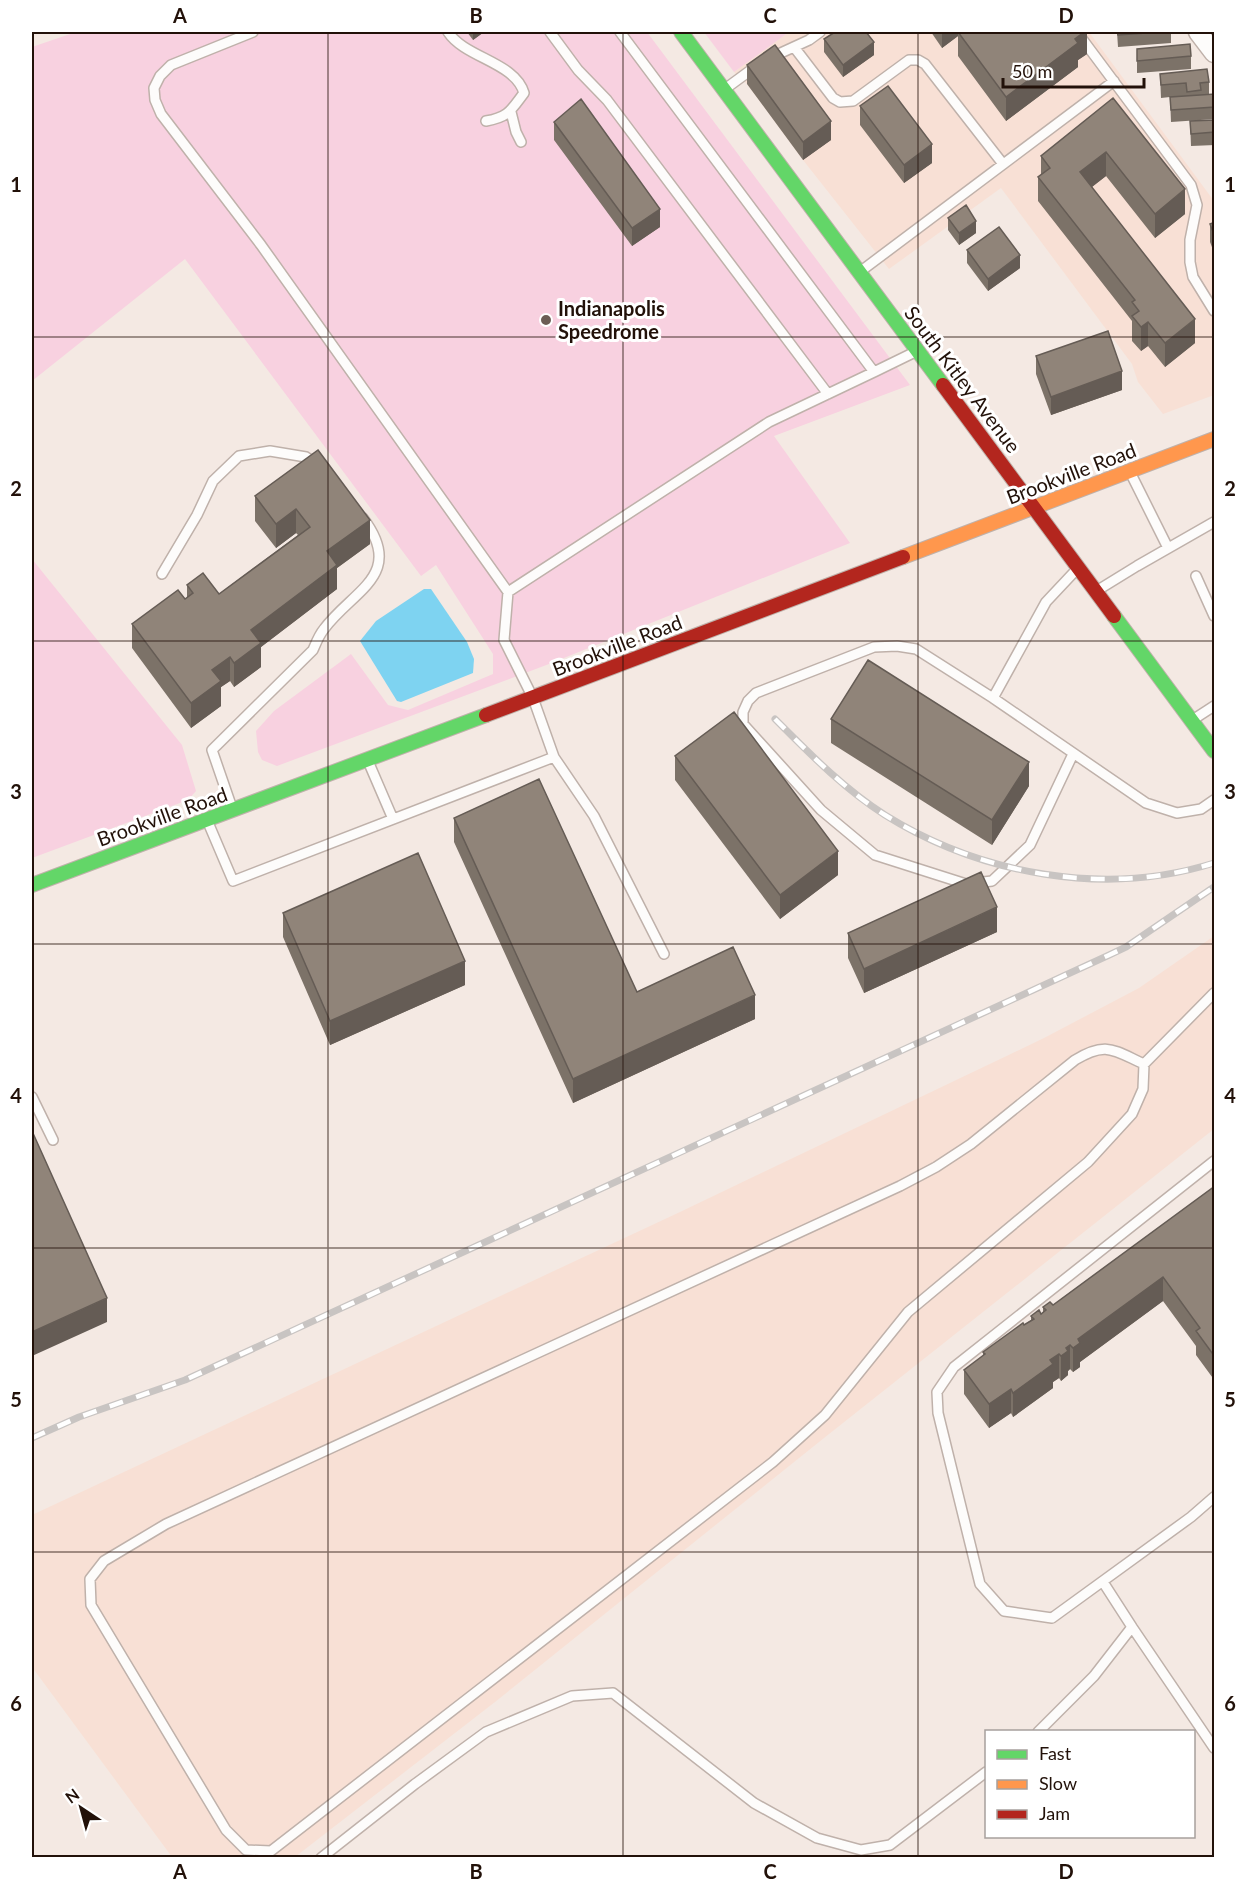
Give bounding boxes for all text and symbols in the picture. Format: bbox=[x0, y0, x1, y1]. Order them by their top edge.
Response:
text: A bbox=[172, 3, 187, 27]
text: B bbox=[469, 3, 483, 27]
text: C bbox=[763, 3, 777, 27]
text: D bbox=[1058, 3, 1074, 27]
scale bar bbox=[1003, 51, 1144, 89]
text: 50 m bbox=[1012, 60, 1052, 82]
text: 1 bbox=[10, 172, 22, 196]
text: 1 bbox=[1224, 172, 1236, 196]
place label: Indianapolis Speedrome bbox=[558, 296, 665, 343]
street label: South Kitley Avenue bbox=[900, 301, 1026, 457]
marker: Indianapolis Speedrome bbox=[539, 313, 553, 327]
street label: Brookville Road bbox=[1003, 437, 1139, 509]
text: 2 bbox=[10, 476, 22, 500]
text: 2 bbox=[1224, 476, 1236, 500]
street label: Brookville Road bbox=[549, 609, 685, 681]
text: 3 bbox=[10, 779, 22, 803]
text: 3 bbox=[1224, 779, 1236, 803]
street label: Brookville Road bbox=[94, 781, 230, 851]
text: 4 bbox=[10, 1083, 22, 1107]
text: 4 bbox=[1224, 1083, 1236, 1107]
text: 5 bbox=[10, 1387, 22, 1411]
text: 5 bbox=[1224, 1387, 1236, 1411]
text: 6 bbox=[10, 1691, 22, 1715]
text: 6 bbox=[1224, 1691, 1236, 1715]
legend bbox=[985, 1730, 1195, 1838]
text: Fast bbox=[1039, 1742, 1072, 1764]
text: Slow bbox=[1039, 1772, 1077, 1794]
north arrow bbox=[51, 1778, 111, 1838]
text: N bbox=[61, 1784, 82, 1807]
text: Jam bbox=[1039, 1802, 1070, 1824]
text: A bbox=[172, 1859, 187, 1883]
text: B bbox=[469, 1859, 483, 1883]
text: C bbox=[763, 1859, 777, 1883]
text: D bbox=[1058, 1859, 1074, 1883]

